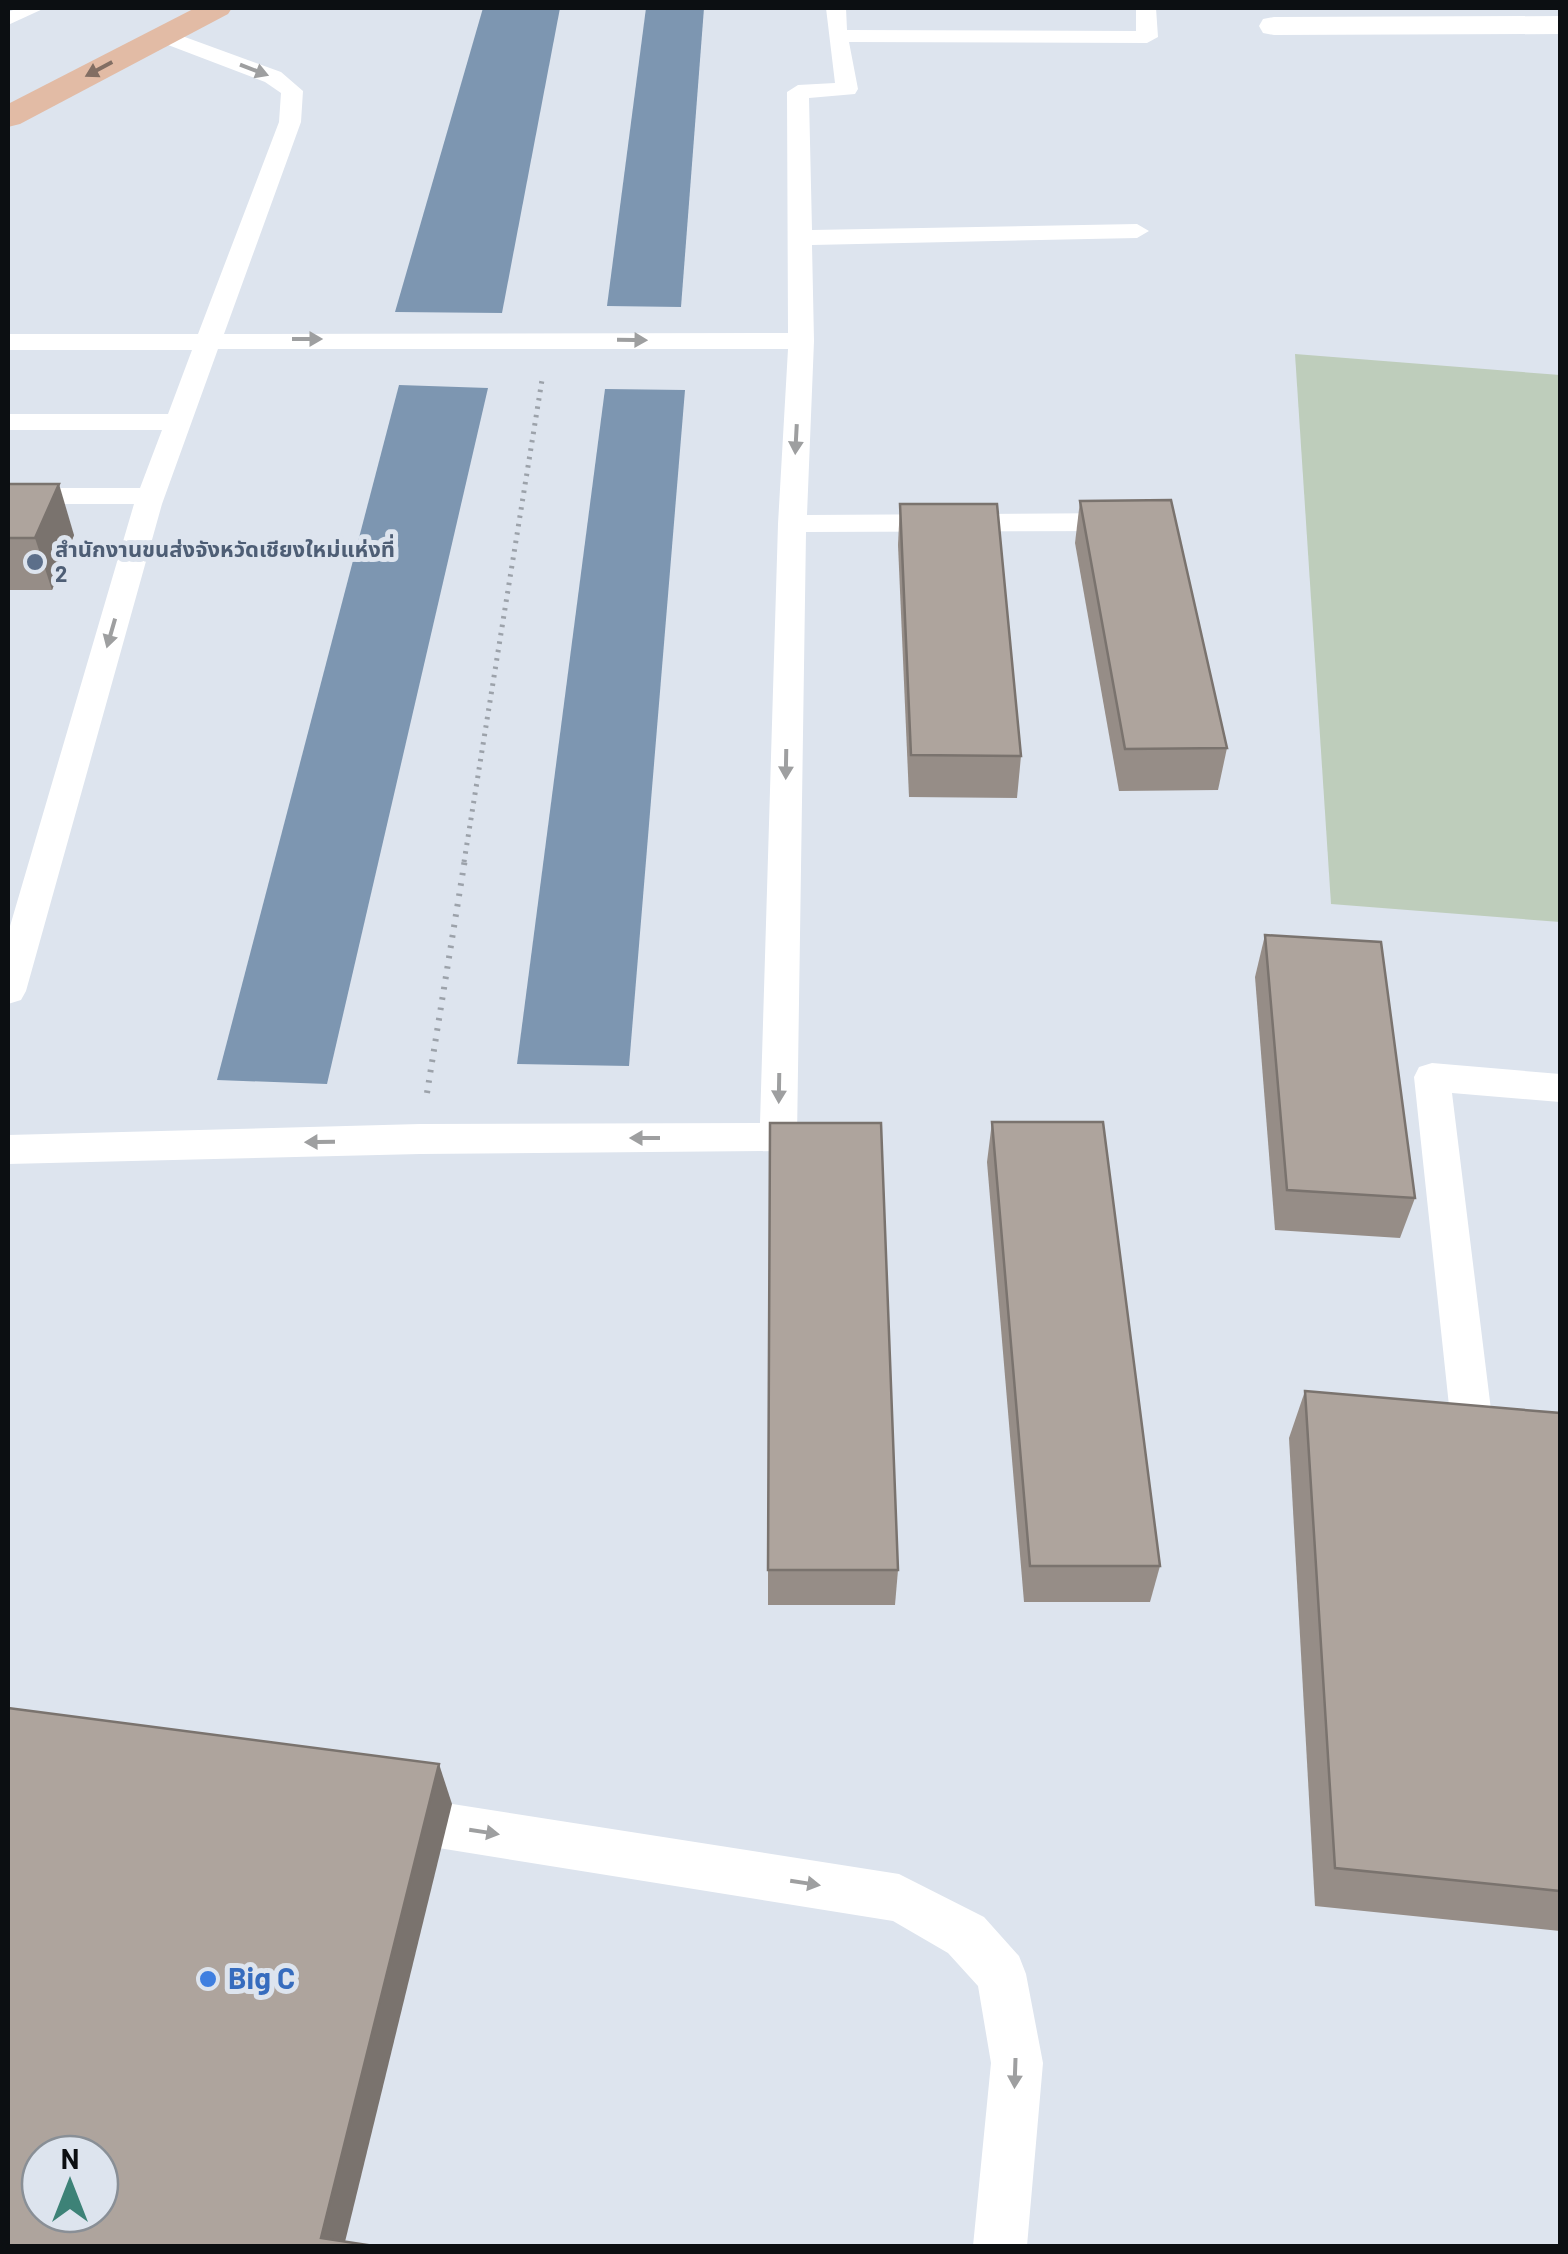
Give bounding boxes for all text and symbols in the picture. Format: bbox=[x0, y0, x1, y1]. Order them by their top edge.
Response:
one-way arrow bbox=[84, 60, 113, 77]
one-way arrow bbox=[240, 62, 270, 78]
one-way arrow bbox=[291, 331, 323, 347]
one-way arrow bbox=[616, 332, 648, 348]
one-way arrow bbox=[788, 423, 804, 455]
place label: สำนักงานขนส่งจังหวัดเชียงใหม่แห่งที่ 2 bbox=[55, 534, 395, 586]
marker: สำนักงานขนส่งจังหวัดเชียงใหม่แห่งที่ 2 bbox=[24, 551, 46, 573]
one-way arrow bbox=[103, 618, 118, 648]
one-way arrow bbox=[778, 748, 794, 780]
one-way arrow bbox=[771, 1073, 787, 1105]
one-way arrow bbox=[629, 1130, 661, 1146]
one-way arrow bbox=[304, 1134, 336, 1150]
one-way arrow bbox=[469, 1825, 500, 1840]
one-way arrow bbox=[790, 1876, 821, 1891]
place label: Big C bbox=[228, 1959, 295, 1995]
marker: Big C bbox=[197, 1968, 219, 1990]
one-way arrow bbox=[1006, 2058, 1022, 2090]
north arrow bbox=[20, 2134, 120, 2234]
text: N bbox=[61, 2141, 79, 2175]

